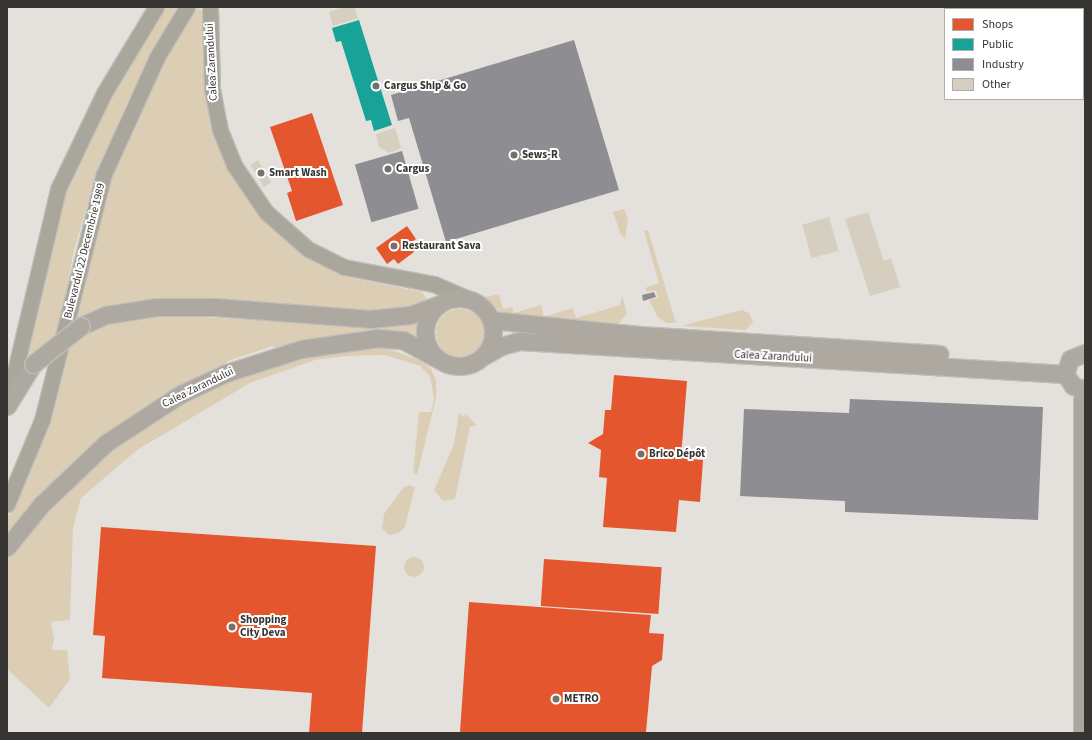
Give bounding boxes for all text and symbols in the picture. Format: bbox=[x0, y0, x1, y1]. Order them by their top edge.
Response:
legend bbox=[944, 8, 1084, 100]
text: Shops bbox=[982, 16, 1013, 33]
street label: Calea Zarandului bbox=[203, 23, 221, 101]
text: Public bbox=[982, 36, 1013, 53]
text: Industry bbox=[982, 56, 1024, 73]
text: Other bbox=[982, 76, 1011, 93]
place label: Cargus Ship & Go bbox=[384, 79, 466, 93]
marker: Cargus Ship & Go bbox=[371, 81, 381, 91]
place label: Sews-R bbox=[522, 148, 558, 162]
marker: Sews-R bbox=[509, 150, 519, 160]
place label: Cargus bbox=[396, 162, 429, 176]
marker: Cargus bbox=[383, 164, 393, 174]
place label: Smart Wash bbox=[269, 166, 327, 180]
marker: Smart Wash bbox=[256, 168, 266, 178]
street label: Bulevardul 22 Decembrie 1989 bbox=[62, 182, 108, 320]
place label: Restaurant Sava bbox=[402, 239, 481, 253]
marker: Restaurant Sava bbox=[389, 241, 399, 251]
street label: Calea Zarandului bbox=[734, 348, 812, 366]
street label: Calea Zarandului bbox=[160, 365, 236, 411]
place label: Brico Dépôt bbox=[649, 447, 705, 461]
marker: Brico Dépôt bbox=[636, 449, 646, 459]
place label: Shopping City Deva bbox=[240, 614, 286, 640]
marker: Shopping City Deva bbox=[227, 622, 237, 632]
place label: METRO bbox=[564, 692, 599, 706]
marker: METRO bbox=[551, 694, 561, 704]

